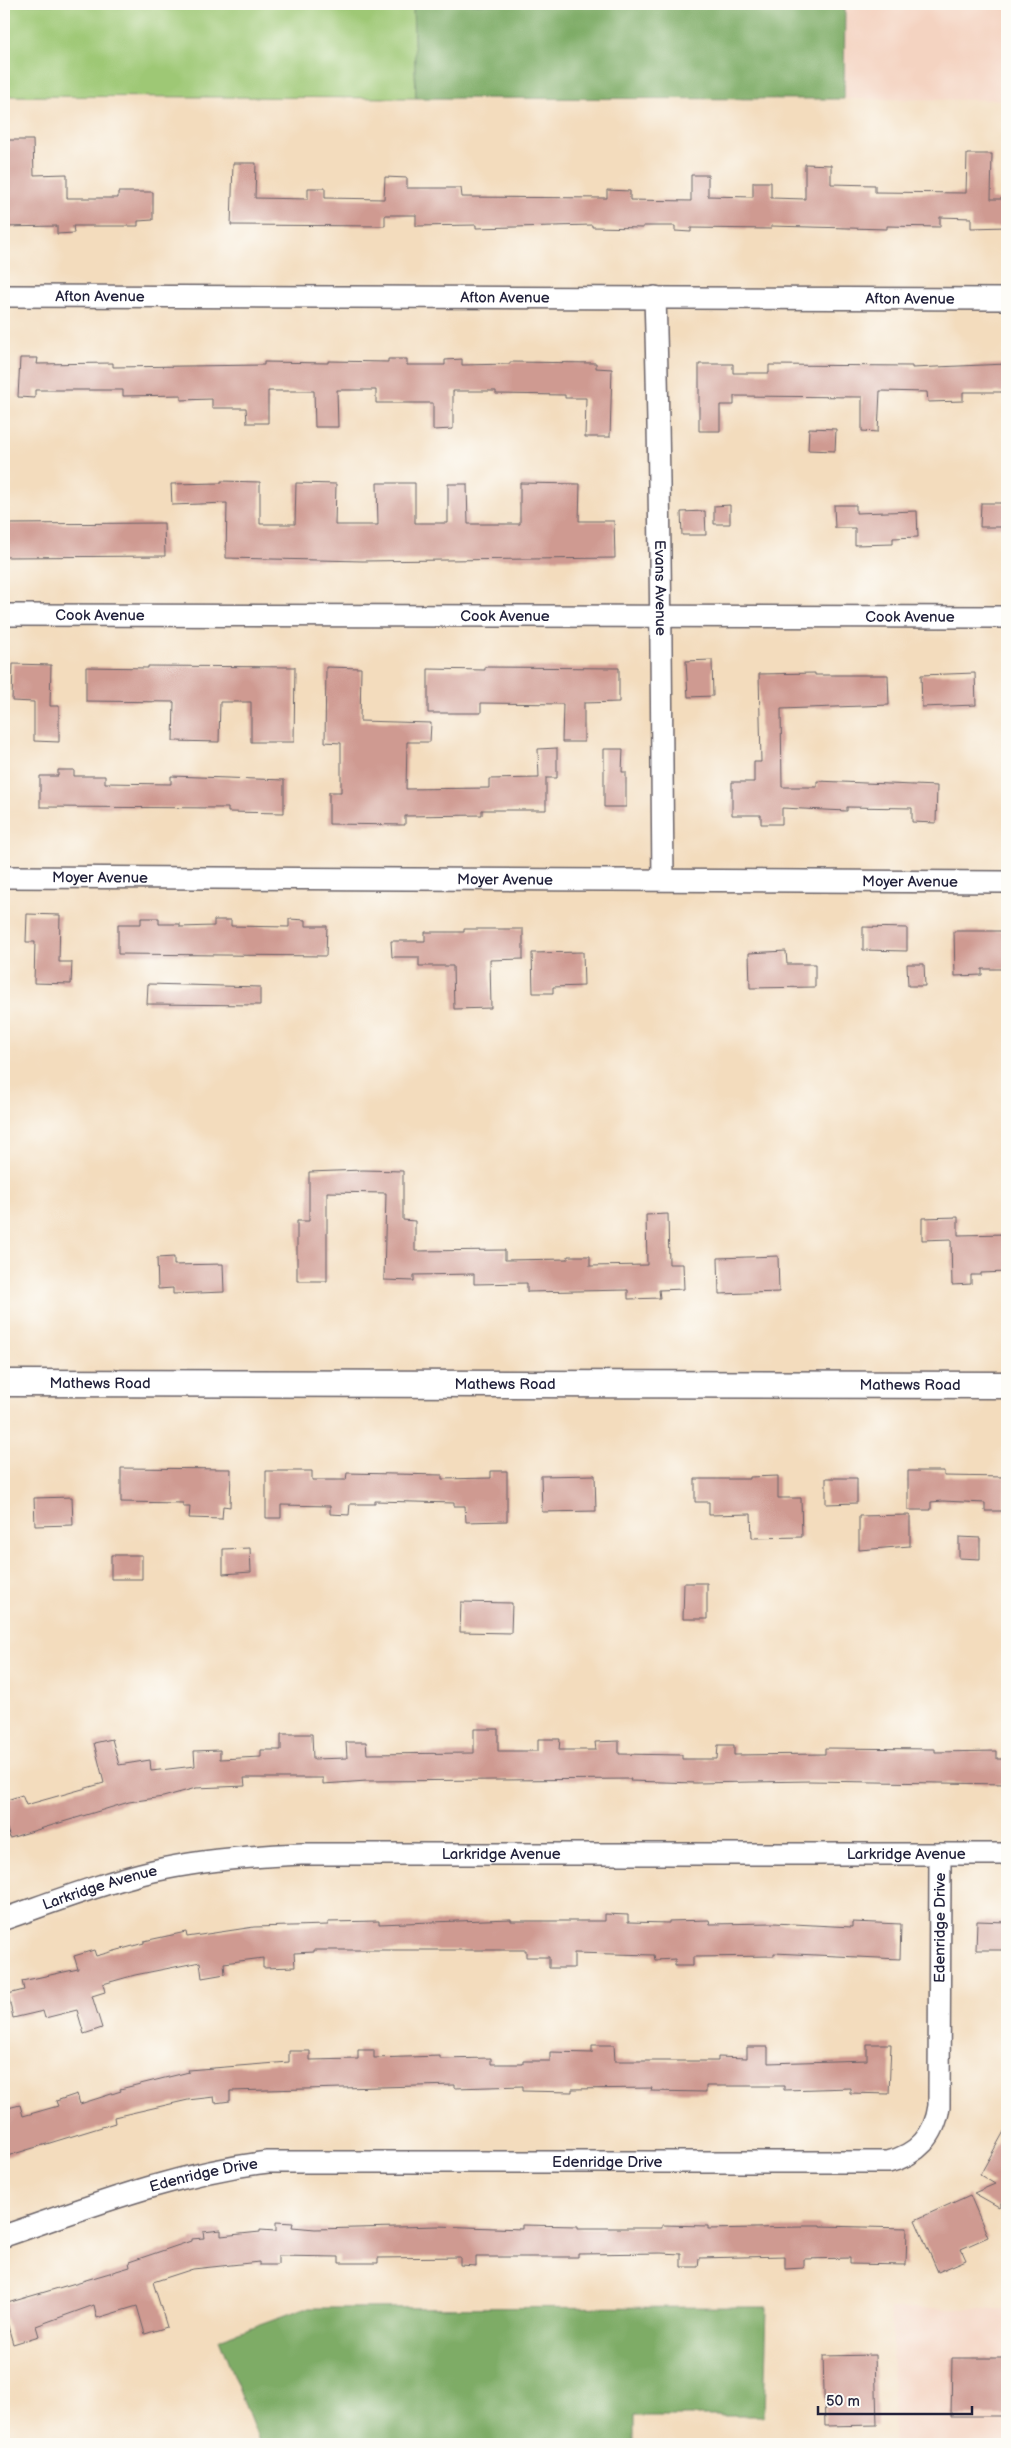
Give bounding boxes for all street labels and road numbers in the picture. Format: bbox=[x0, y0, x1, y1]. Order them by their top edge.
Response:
street label: Afton Avenue bbox=[55, 287, 145, 306]
street label: Afton Avenue bbox=[460, 288, 550, 307]
street label: Afton Avenue bbox=[865, 289, 955, 308]
street label: Evans Avenue bbox=[650, 540, 670, 636]
street label: Cook Avenue bbox=[55, 606, 145, 625]
street label: Cook Avenue bbox=[460, 606, 550, 626]
street label: Cook Avenue bbox=[865, 607, 955, 626]
street label: Moyer Avenue bbox=[52, 868, 148, 887]
street label: Moyer Avenue bbox=[457, 870, 553, 889]
street label: Moyer Avenue bbox=[862, 872, 958, 891]
street label: Mathews Road bbox=[49, 1374, 151, 1393]
street label: Mathews Road bbox=[454, 1374, 556, 1394]
street label: Mathews Road bbox=[859, 1375, 961, 1394]
street label: Larkridge Avenue bbox=[442, 1845, 561, 1864]
street label: Larkridge Avenue bbox=[847, 1845, 966, 1864]
street label: Larkridge Avenue bbox=[40, 1861, 159, 1914]
street label: Edenridge Drive bbox=[930, 1873, 949, 1983]
street label: Edenridge Drive bbox=[552, 2153, 663, 2172]
street label: Edenridge Drive bbox=[147, 2154, 259, 2196]

